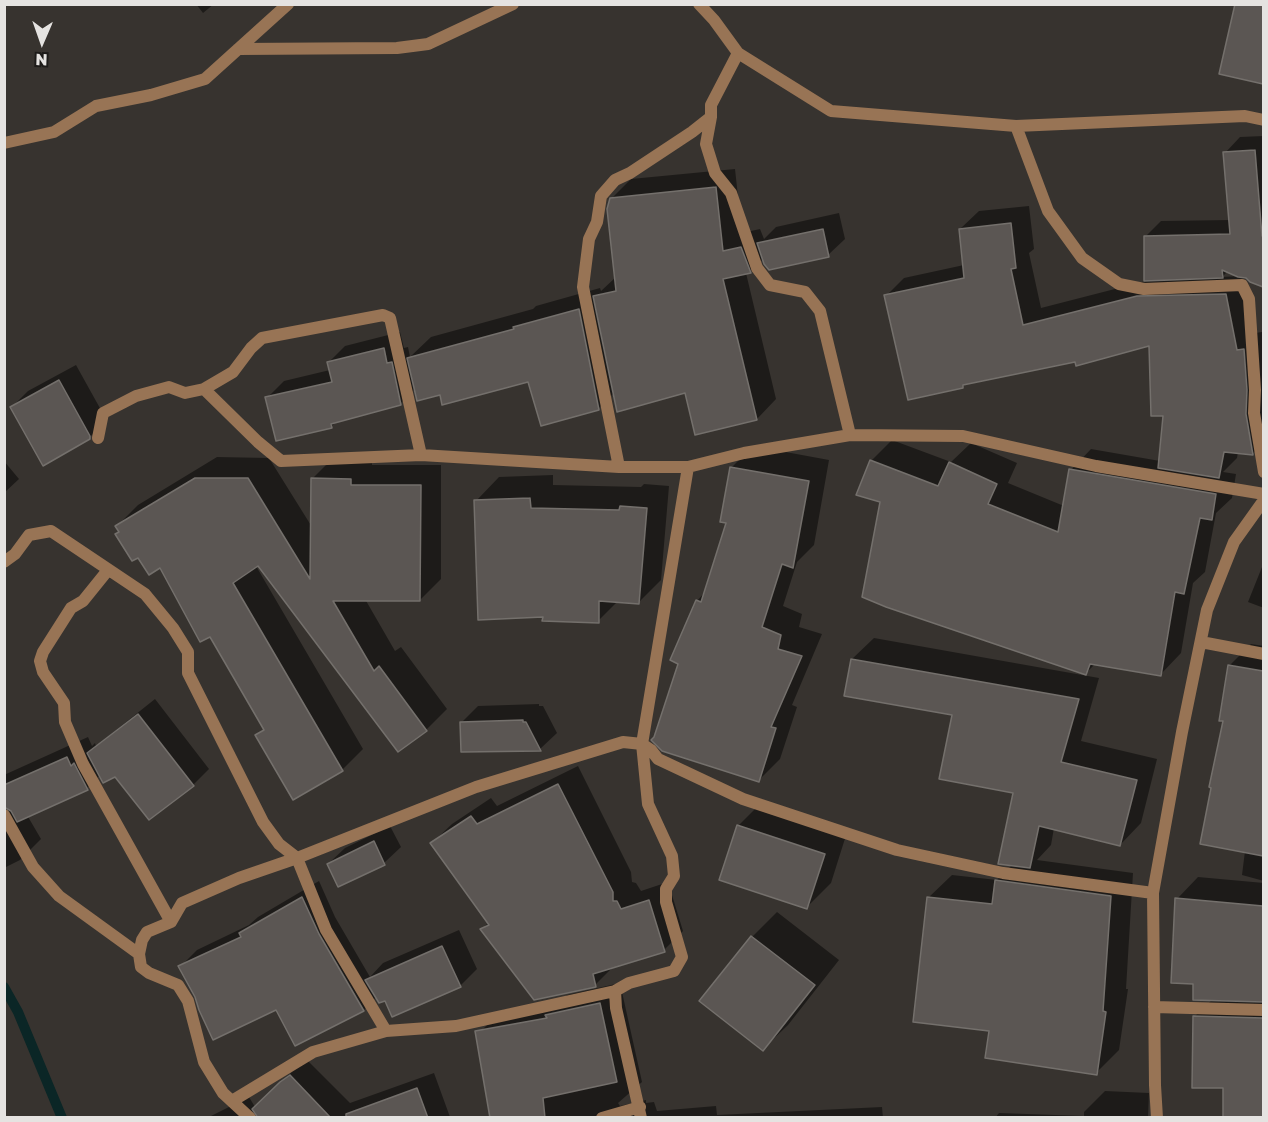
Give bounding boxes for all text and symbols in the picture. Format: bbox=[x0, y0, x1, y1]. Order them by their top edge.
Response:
north arrow bbox=[12, 12, 72, 72]
text: N bbox=[35, 50, 48, 70]

